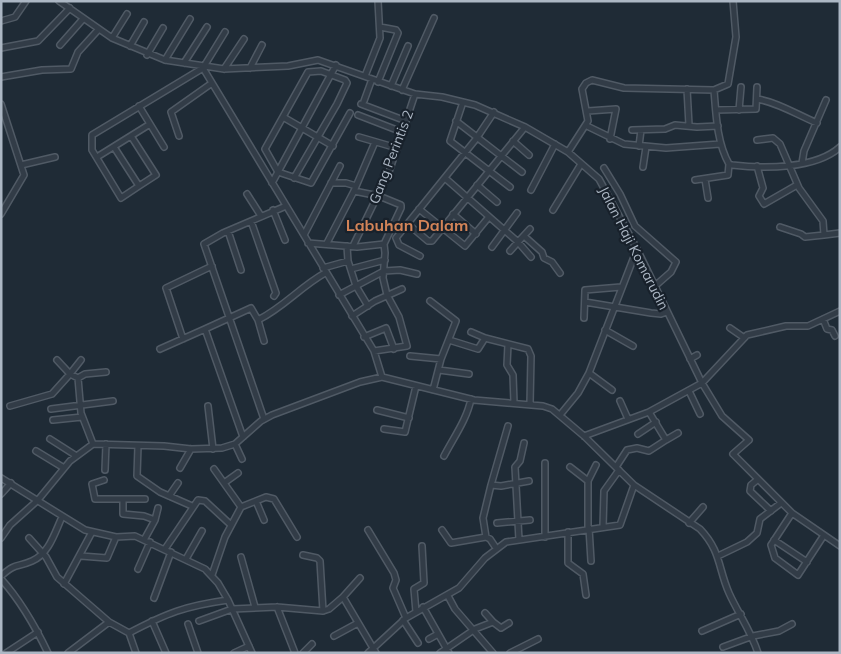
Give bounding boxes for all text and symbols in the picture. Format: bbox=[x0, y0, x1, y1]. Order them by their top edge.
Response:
street label: Gang Perintis 2 bbox=[365, 107, 417, 207]
street label: Jalan Haji Komarudin bbox=[595, 183, 673, 313]
district label: Labuhan Dalam bbox=[346, 215, 468, 235]

